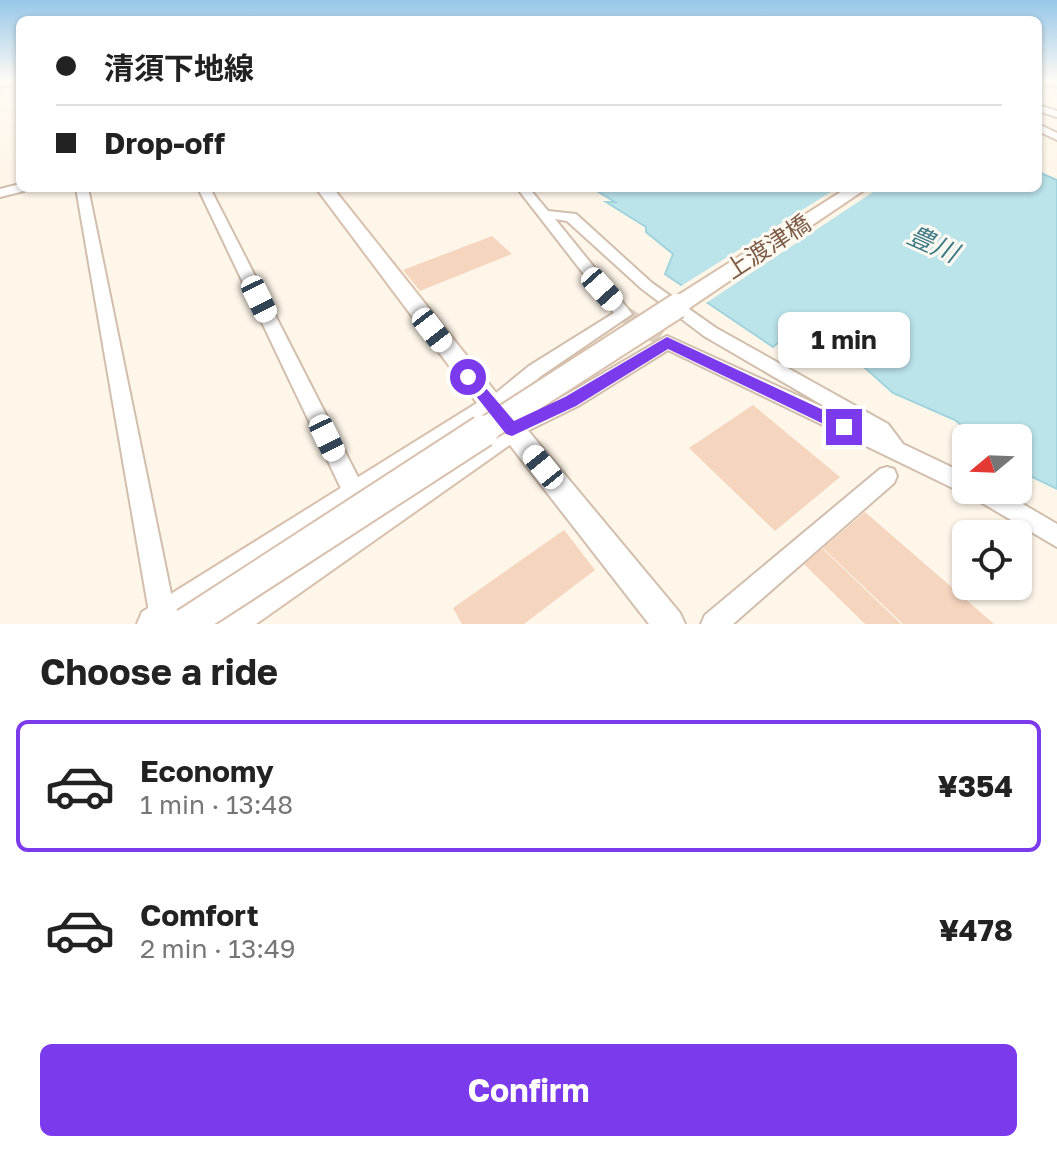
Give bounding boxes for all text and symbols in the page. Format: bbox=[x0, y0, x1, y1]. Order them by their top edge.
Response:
text: 清須下地線 bbox=[104, 50, 254, 86]
text: Drop-off bbox=[104, 125, 225, 161]
street label: 上渡津橋 bbox=[719, 207, 815, 284]
water label: 豊川 bbox=[903, 219, 966, 269]
car bbox=[577, 263, 627, 315]
car bbox=[238, 272, 280, 326]
car bbox=[408, 304, 456, 356]
callout: 1 min bbox=[778, 311, 910, 367]
text: 1 min bbox=[811, 324, 877, 355]
route start bbox=[450, 359, 486, 395]
route end bbox=[826, 409, 862, 445]
car bbox=[306, 411, 348, 465]
north arrow bbox=[952, 424, 1032, 504]
map controls bbox=[952, 424, 1032, 600]
car bbox=[519, 441, 567, 493]
button: locate bbox=[952, 520, 1032, 600]
text: Choose a ride bbox=[40, 650, 278, 693]
icon: car bbox=[44, 750, 116, 822]
text: Economy bbox=[140, 753, 274, 789]
text: ¥354 bbox=[938, 768, 1013, 804]
text: 1 min · 13:48 bbox=[140, 789, 293, 820]
icon: car bbox=[44, 894, 116, 966]
text: Comfort bbox=[140, 897, 259, 933]
text: ¥478 bbox=[939, 912, 1013, 948]
text: 2 min · 13:49 bbox=[140, 933, 296, 964]
button: Confirm bbox=[40, 1044, 1017, 1136]

